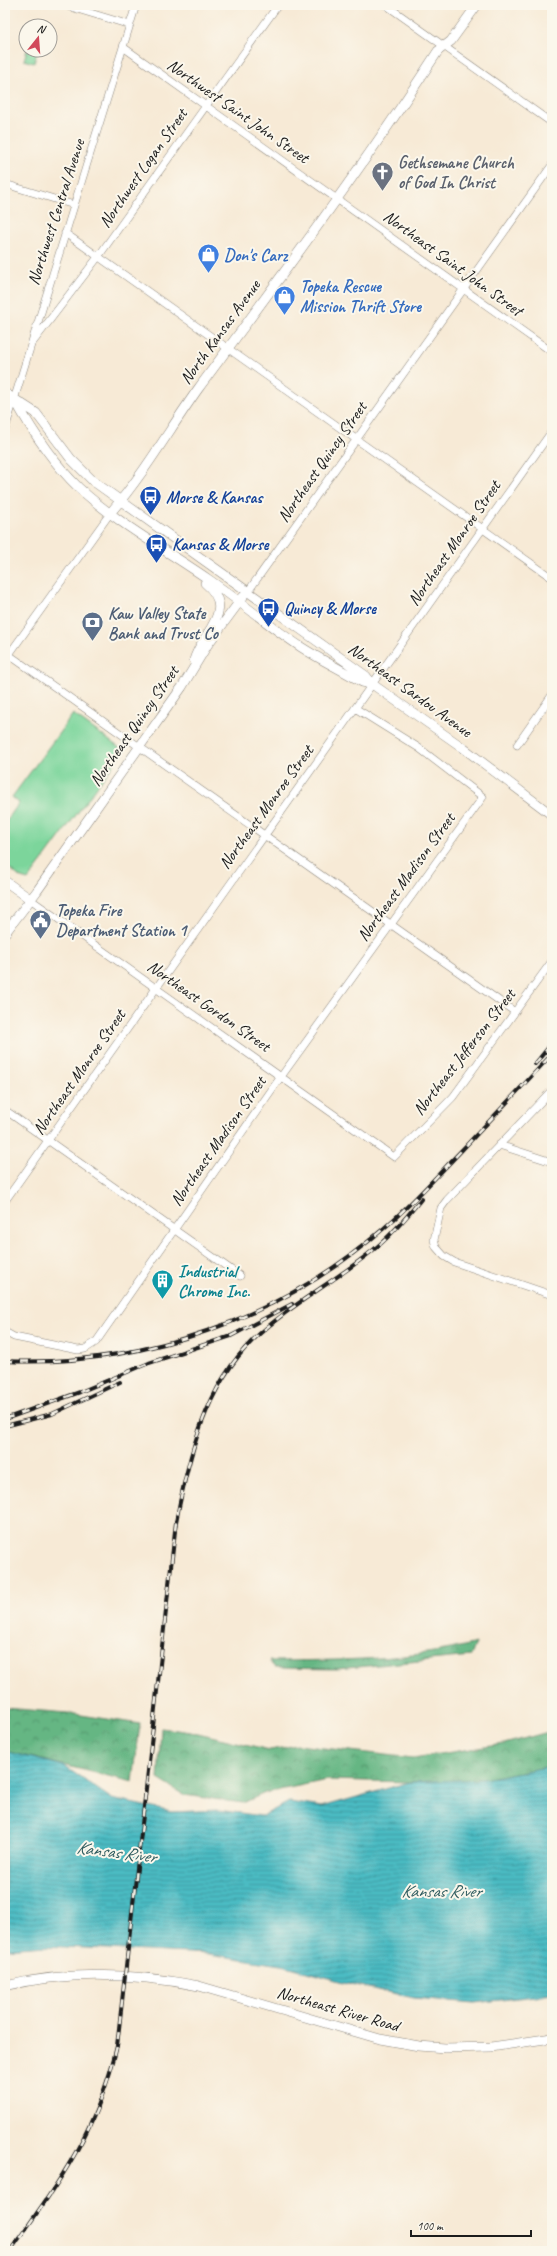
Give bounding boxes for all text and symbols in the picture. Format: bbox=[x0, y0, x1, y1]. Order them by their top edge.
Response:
north arrow bbox=[18, 18, 58, 58]
text: N bbox=[36, 21, 48, 37]
street label: Northwest Saint John Street bbox=[163, 54, 315, 169]
street label: Northwest Logan Street bbox=[94, 102, 193, 232]
street label: Northwest Central Avenue bbox=[23, 135, 90, 288]
place label: Gethsemane Church of God In Christ bbox=[398, 152, 515, 193]
church icon: Gethsemane Church of God In Christ bbox=[370, 159, 396, 192]
street label: Northeast Saint John Street bbox=[379, 205, 529, 322]
shop icon: Don's Carz bbox=[195, 242, 221, 275]
place label: Don's Carz bbox=[224, 245, 289, 266]
street label: North Kansas Avenue bbox=[175, 275, 266, 388]
place label: Topeka Rescue Mission Thrift Store bbox=[300, 276, 422, 317]
shop icon: Topeka Rescue Mission Thrift Store bbox=[271, 283, 297, 316]
street label: Northeast Quincy Street bbox=[273, 396, 373, 526]
street label: Northeast Monroe Street bbox=[403, 474, 506, 610]
bus stop icon: Morse & Kansas bbox=[138, 484, 164, 517]
place label: Morse & Kansas bbox=[166, 487, 264, 508]
bus stop icon: Kansas & Morse bbox=[144, 531, 170, 564]
place label: Kansas & Morse bbox=[172, 534, 270, 555]
bus stop icon: Quincy & Morse bbox=[256, 595, 282, 628]
place label: Quincy & Morse bbox=[284, 598, 377, 619]
place label: Kaw Valley State Bank and Trust Co bbox=[108, 603, 220, 644]
bank icon: Kaw Valley State Bank and Trust Co bbox=[80, 610, 106, 643]
street label: Northeast Sardou Avenue bbox=[344, 638, 477, 743]
street label: Northeast Quincy Street bbox=[85, 660, 185, 790]
street label: Northeast Monroe Street bbox=[214, 739, 319, 873]
street label: Northeast Madison Street bbox=[352, 807, 461, 945]
place label: Topeka Fire Department Station 1 bbox=[56, 900, 189, 941]
public building icon: Topeka Fire Department Station 1 bbox=[27, 907, 53, 940]
street label: Northeast Gordon Street bbox=[143, 956, 276, 1058]
street label: Northeast Jefferson Street bbox=[408, 983, 521, 1119]
street label: Northeast Monroe Street bbox=[28, 1003, 131, 1139]
street label: Northeast Madison Street bbox=[165, 1070, 272, 1210]
place label: Industrial Chrome Inc. bbox=[178, 1261, 251, 1302]
building icon: Industrial Chrome Inc. bbox=[150, 1268, 176, 1301]
water label: Kansas River bbox=[75, 1836, 159, 1868]
water label: Kansas River bbox=[401, 1880, 483, 1902]
street label: Northeast River Road bbox=[275, 1982, 405, 2037]
scale bar bbox=[411, 2212, 531, 2238]
text: 100 m bbox=[417, 2218, 444, 2234]

